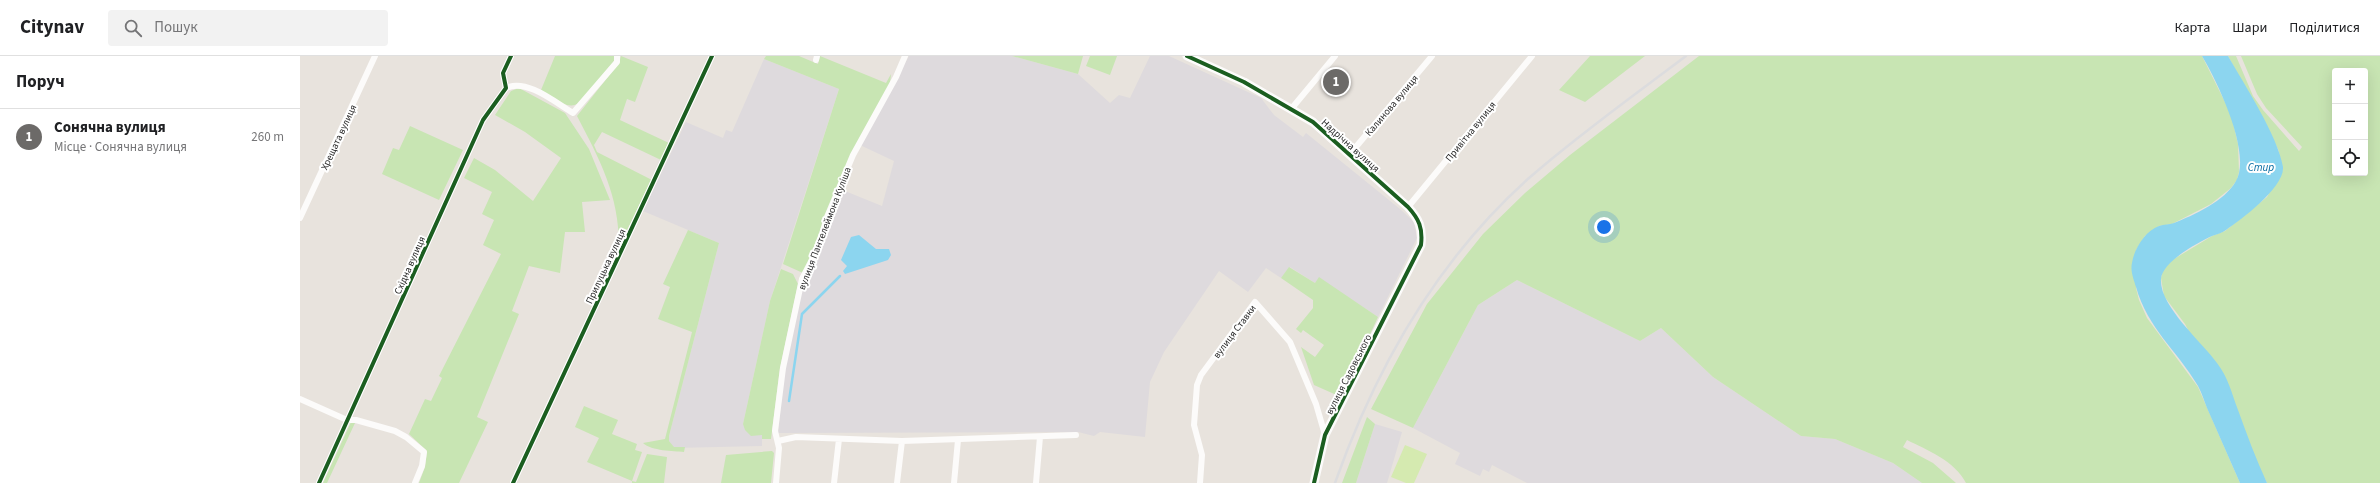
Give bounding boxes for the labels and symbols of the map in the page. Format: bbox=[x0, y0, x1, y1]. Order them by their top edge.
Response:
pin: 1 bbox=[1323, 67, 1349, 97]
street label: Калинова вулиця bbox=[1362, 72, 1422, 139]
street label: Привітна вулиця bbox=[1442, 99, 1499, 165]
street label: Хрещата вулиця bbox=[318, 102, 360, 173]
street label: Надрічна вулиця bbox=[1318, 116, 1383, 176]
water label: Стир bbox=[2248, 160, 2274, 175]
street label: вулиця Пантелеймона Куліша bbox=[795, 165, 855, 292]
your location bbox=[1594, 217, 1614, 237]
street label: Прилуцька вулиця bbox=[582, 227, 629, 306]
street label: Східна вулиця bbox=[391, 234, 429, 297]
street label: вулиця Ставки bbox=[1210, 302, 1260, 361]
street label: вулиця Садовського bbox=[1323, 332, 1375, 417]

